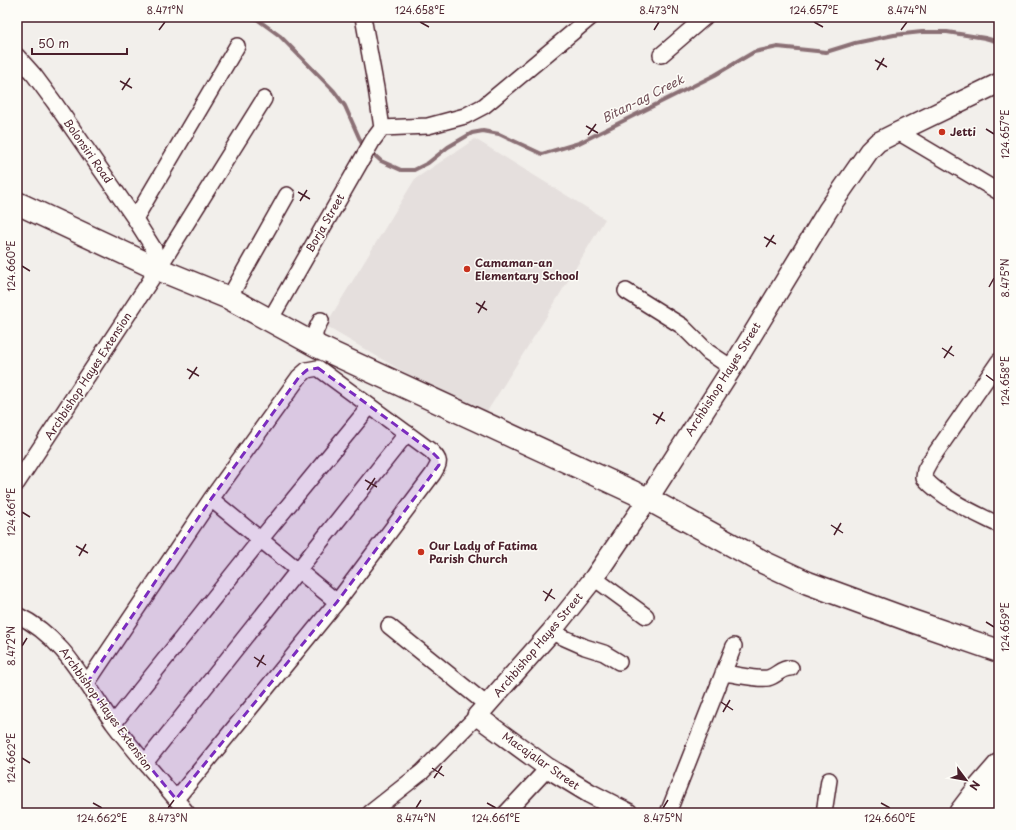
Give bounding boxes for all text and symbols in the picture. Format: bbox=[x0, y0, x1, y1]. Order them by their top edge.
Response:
text: 8.471°N bbox=[147, 2, 184, 17]
text: 124.658°E bbox=[395, 2, 445, 17]
text: 8.473°N bbox=[639, 2, 679, 17]
text: 124.657°E bbox=[789, 2, 839, 17]
text: 8.474°N bbox=[887, 2, 927, 17]
scale bar bbox=[32, 30, 127, 56]
text: 50 m bbox=[38, 34, 69, 52]
water label: Bitan-ag Creek bbox=[598, 69, 687, 127]
text: 124.657°E bbox=[997, 109, 1012, 159]
street label: Bolonsiri Road bbox=[60, 115, 117, 187]
place label: Jetti bbox=[950, 123, 976, 140]
marker: Jetti bbox=[937, 127, 947, 137]
street label: Borja Street bbox=[301, 190, 348, 255]
text: 124.660°E bbox=[3, 240, 18, 292]
place label: Camaman-an Elementary School bbox=[475, 254, 579, 284]
text: 8.475°N bbox=[997, 258, 1012, 298]
marker: Camaman-an Elementary School bbox=[462, 264, 472, 274]
street label: Archbishop Hayes Extension bbox=[40, 309, 135, 443]
street label: Archbishop Hayes Street bbox=[681, 318, 765, 439]
text: 124.658°E bbox=[997, 356, 1012, 406]
text: 124.661°E bbox=[3, 488, 18, 536]
place label: Our Lady of Fatima Parish Church bbox=[429, 537, 538, 567]
marker: Our Lady of Fatima Parish Church bbox=[416, 547, 426, 557]
street label: Archbishop Hayes Street bbox=[489, 588, 587, 701]
text: 124.659°E bbox=[997, 602, 1012, 652]
text: 8.472°N bbox=[3, 626, 18, 666]
street label: Archbishop Hayes Extension bbox=[56, 643, 157, 774]
street label: Macajalar Street bbox=[499, 727, 584, 794]
text: 124.662°E bbox=[3, 733, 18, 783]
north arrow bbox=[946, 760, 986, 800]
text: N bbox=[965, 777, 984, 794]
text: 124.662°E bbox=[77, 810, 127, 825]
text: 8.473°N bbox=[148, 810, 188, 825]
text: 8.474°N bbox=[396, 810, 436, 825]
text: 124.661°E bbox=[472, 810, 520, 825]
text: 8.475°N bbox=[643, 810, 683, 825]
text: 124.660°E bbox=[864, 810, 916, 825]

